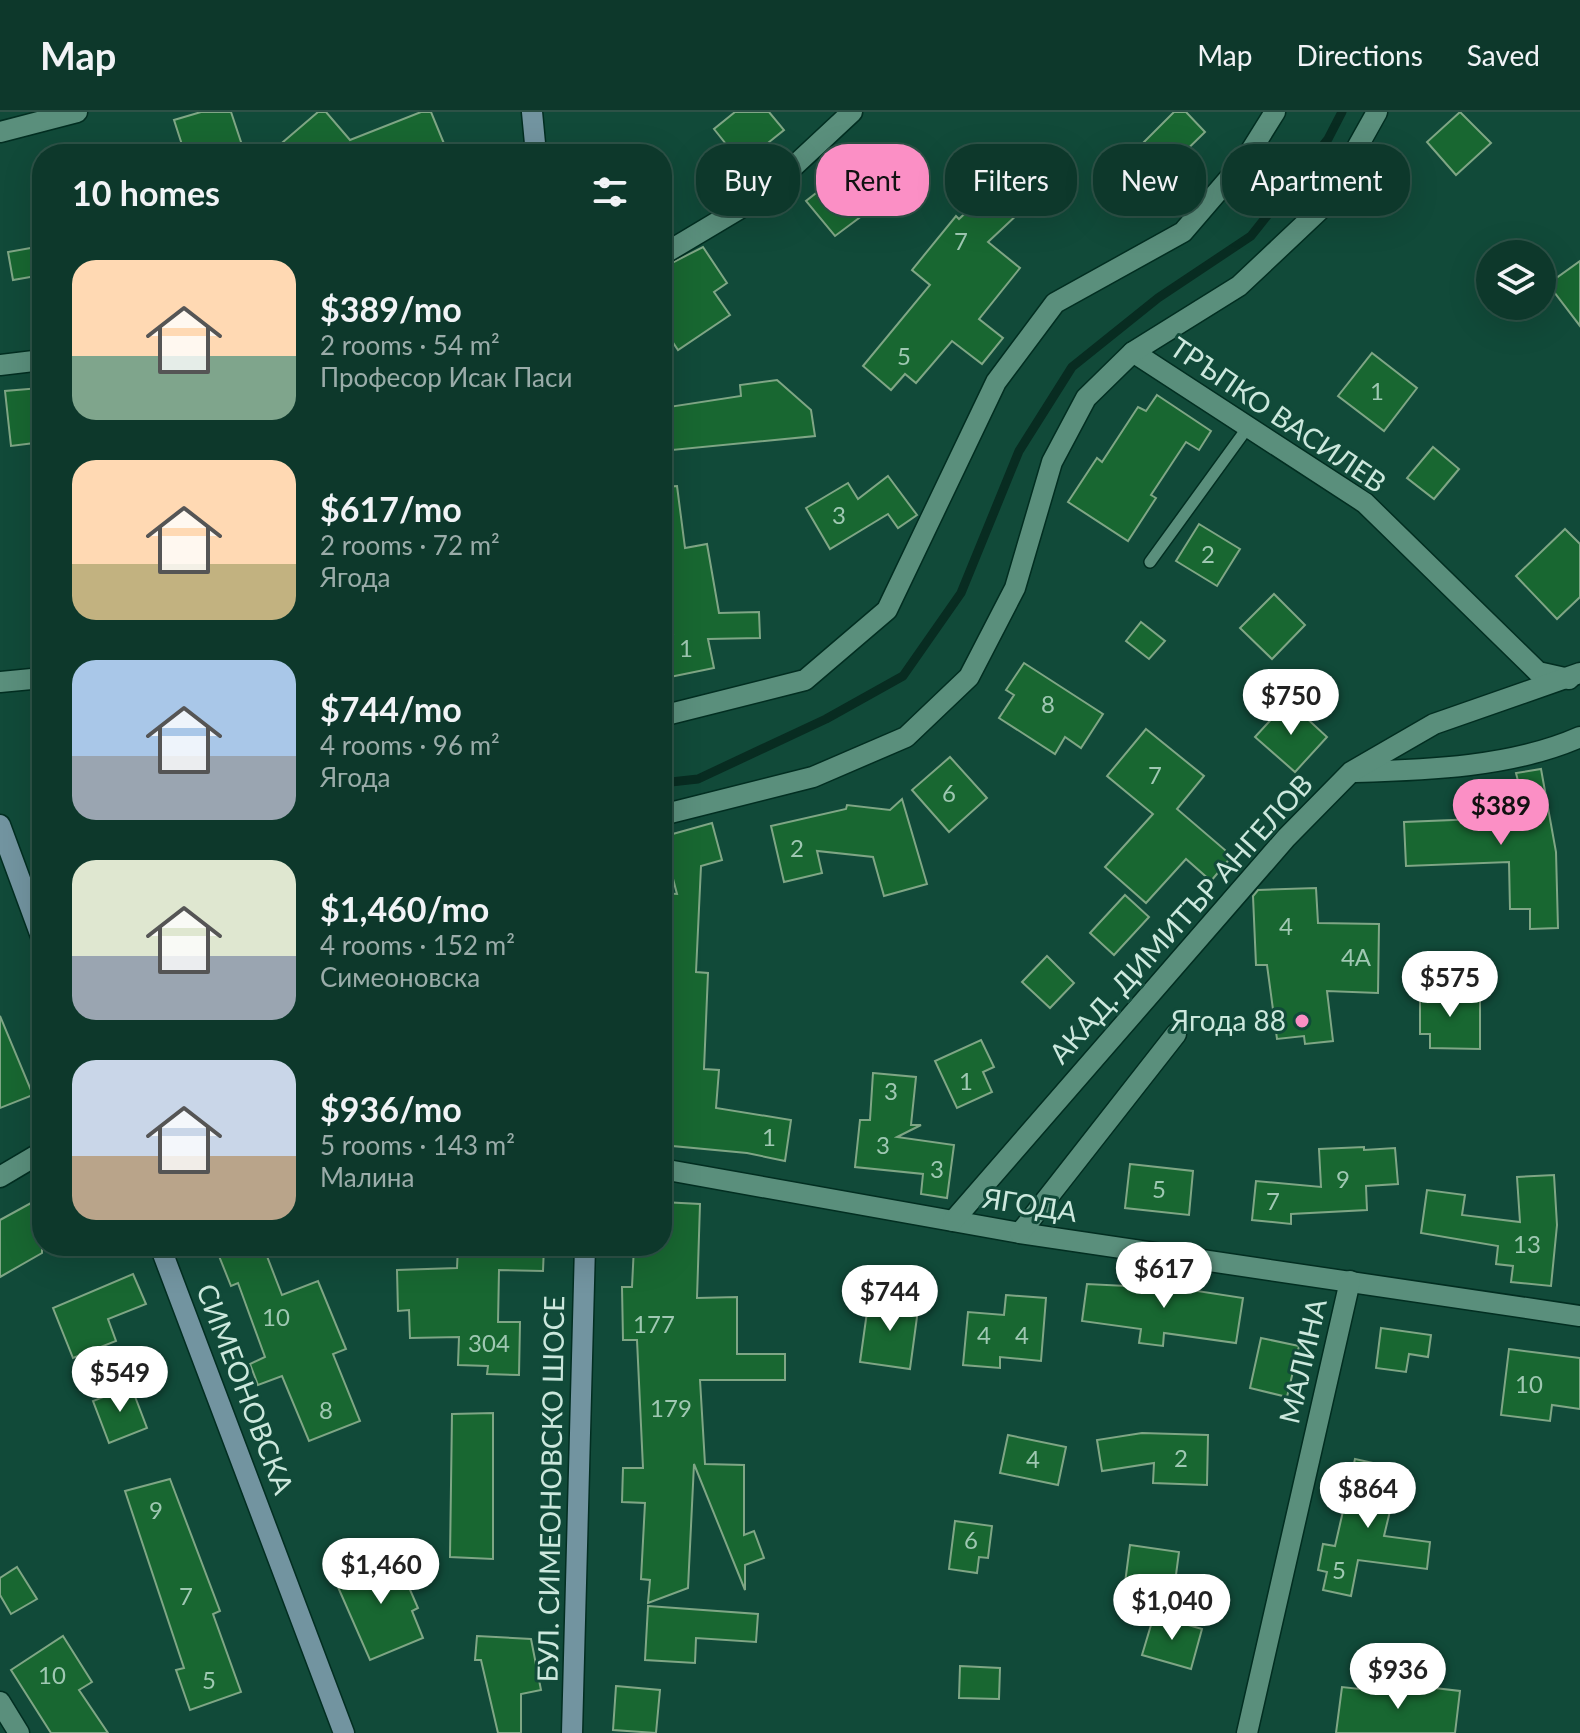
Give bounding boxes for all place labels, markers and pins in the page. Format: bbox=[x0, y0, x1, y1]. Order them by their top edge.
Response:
pin: $750 bbox=[1244, 669, 1338, 737]
pin: $389 bbox=[1454, 779, 1548, 847]
pin: $575 bbox=[1403, 951, 1497, 1019]
place label: Ягода 88 bbox=[1169, 1003, 1286, 1037]
marker: Ягода 88 bbox=[1293, 1012, 1311, 1030]
pin: $617 bbox=[1117, 1242, 1211, 1310]
pin: $744 bbox=[843, 1265, 937, 1333]
pin: $549 bbox=[73, 1346, 167, 1414]
pin: $864 bbox=[1321, 1462, 1415, 1530]
pin: $1,460 bbox=[316, 1538, 446, 1606]
pin: $1,040 bbox=[1107, 1574, 1237, 1642]
pin: $936 bbox=[1351, 1643, 1445, 1711]

